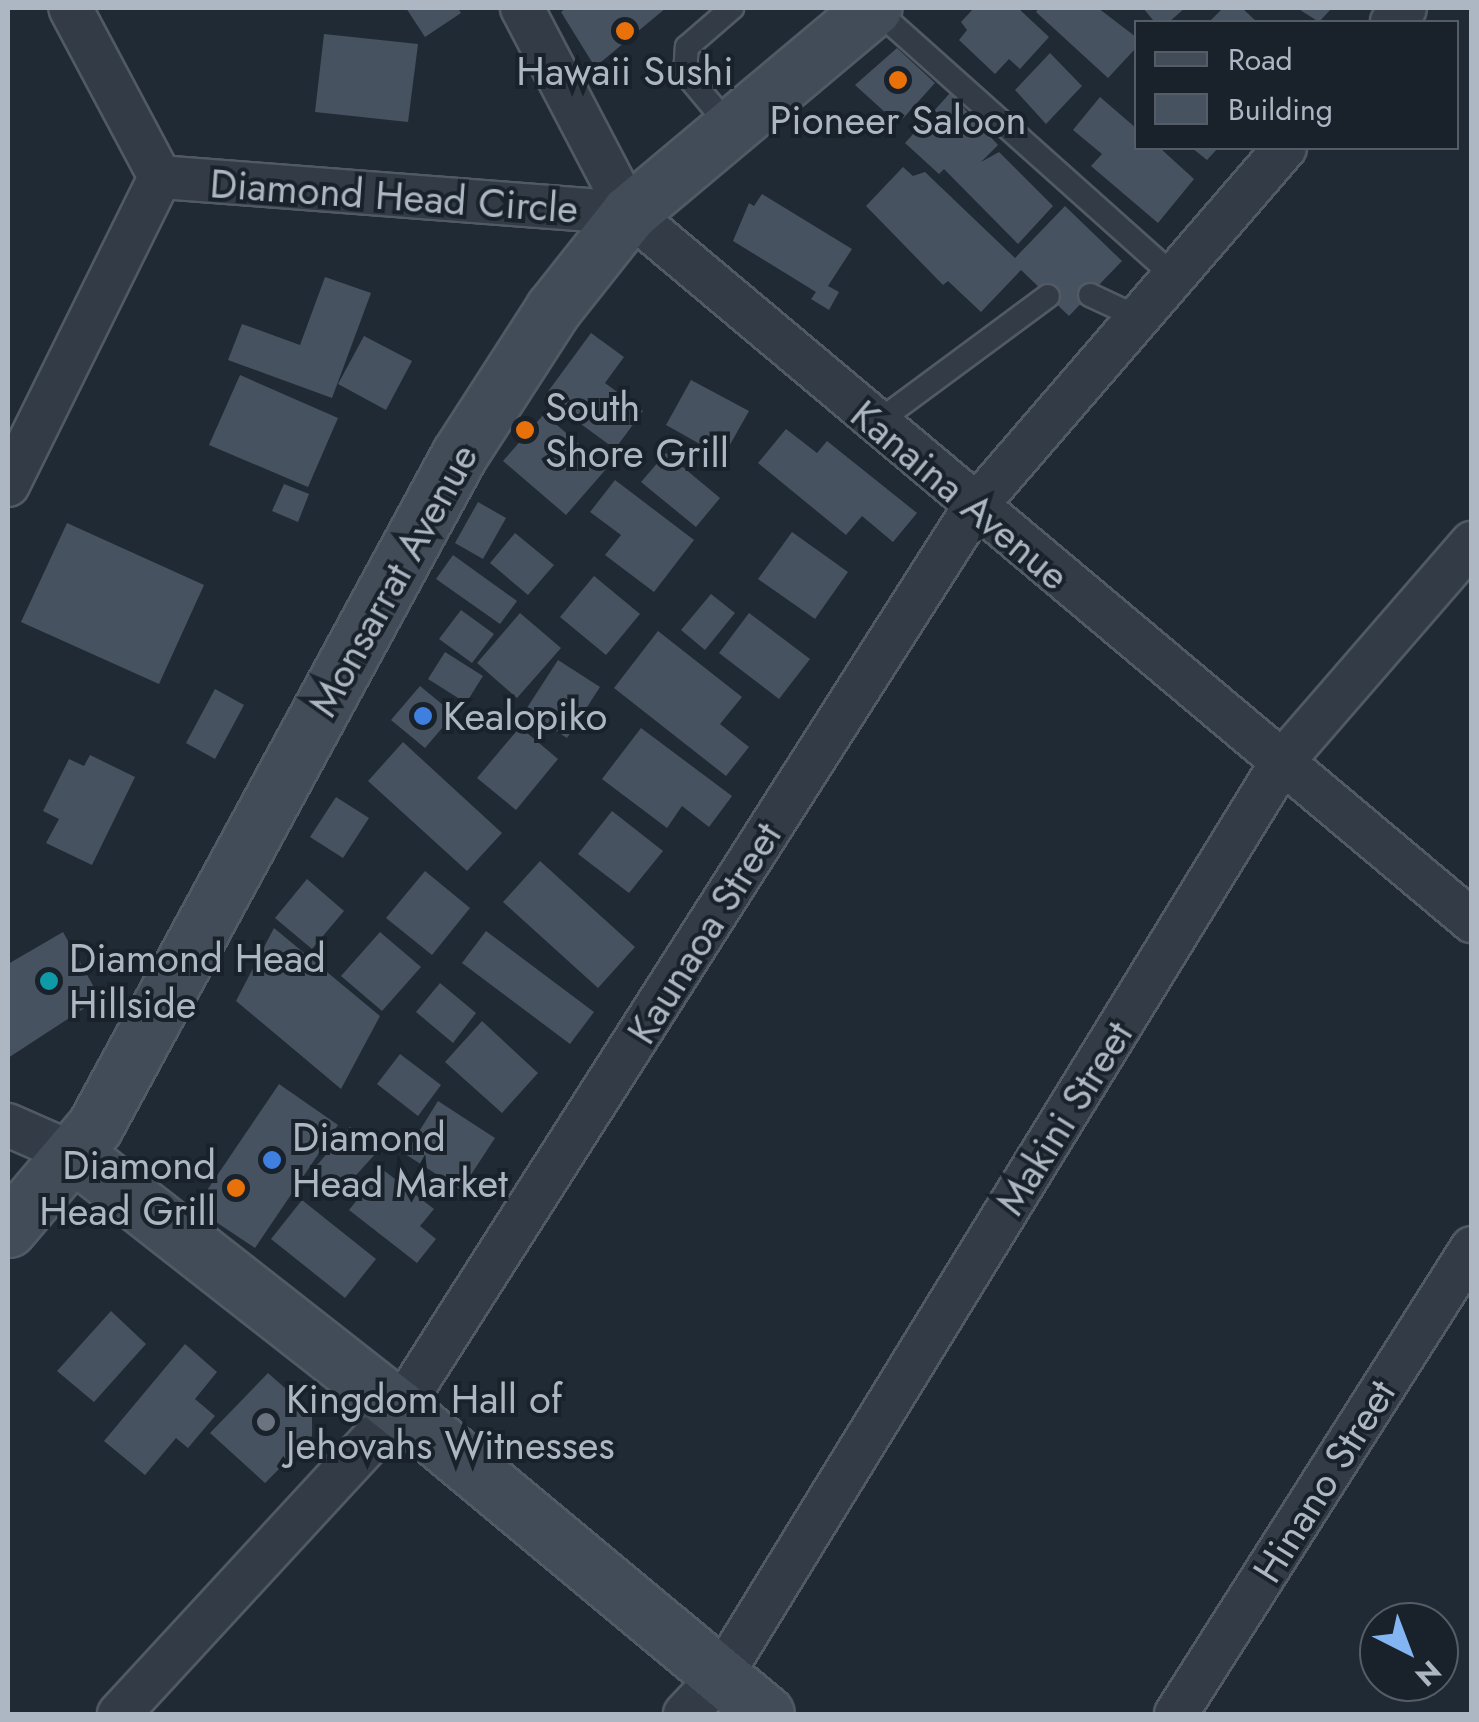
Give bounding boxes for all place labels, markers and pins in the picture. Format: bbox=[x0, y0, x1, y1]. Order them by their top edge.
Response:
marker: Hawaii Sushi bbox=[614, 20, 636, 42]
place label: Hawaii Sushi bbox=[516, 47, 734, 95]
marker: Pioneer Saloon bbox=[887, 69, 909, 91]
place label: Pioneer Saloon bbox=[769, 96, 1027, 144]
place label: South Shore Grill bbox=[545, 383, 729, 477]
marker: South Shore Grill bbox=[514, 419, 536, 441]
place label: Kealopiko bbox=[443, 692, 607, 740]
marker: Kealopiko bbox=[412, 705, 434, 727]
place label: Diamond Head Hillside bbox=[69, 934, 326, 1028]
marker: Diamond Head Hillside bbox=[38, 970, 60, 992]
place label: Diamond Head Market bbox=[292, 1113, 508, 1207]
place label: Diamond Head Grill bbox=[39, 1141, 216, 1235]
marker: Diamond Head Market bbox=[261, 1149, 283, 1171]
marker: Diamond Head Grill bbox=[225, 1177, 247, 1199]
place label: Kingdom Hall of Jehovahs Witnesses bbox=[286, 1375, 615, 1469]
marker: Kingdom Hall of Jehovahs Witnesses bbox=[255, 1411, 277, 1433]

